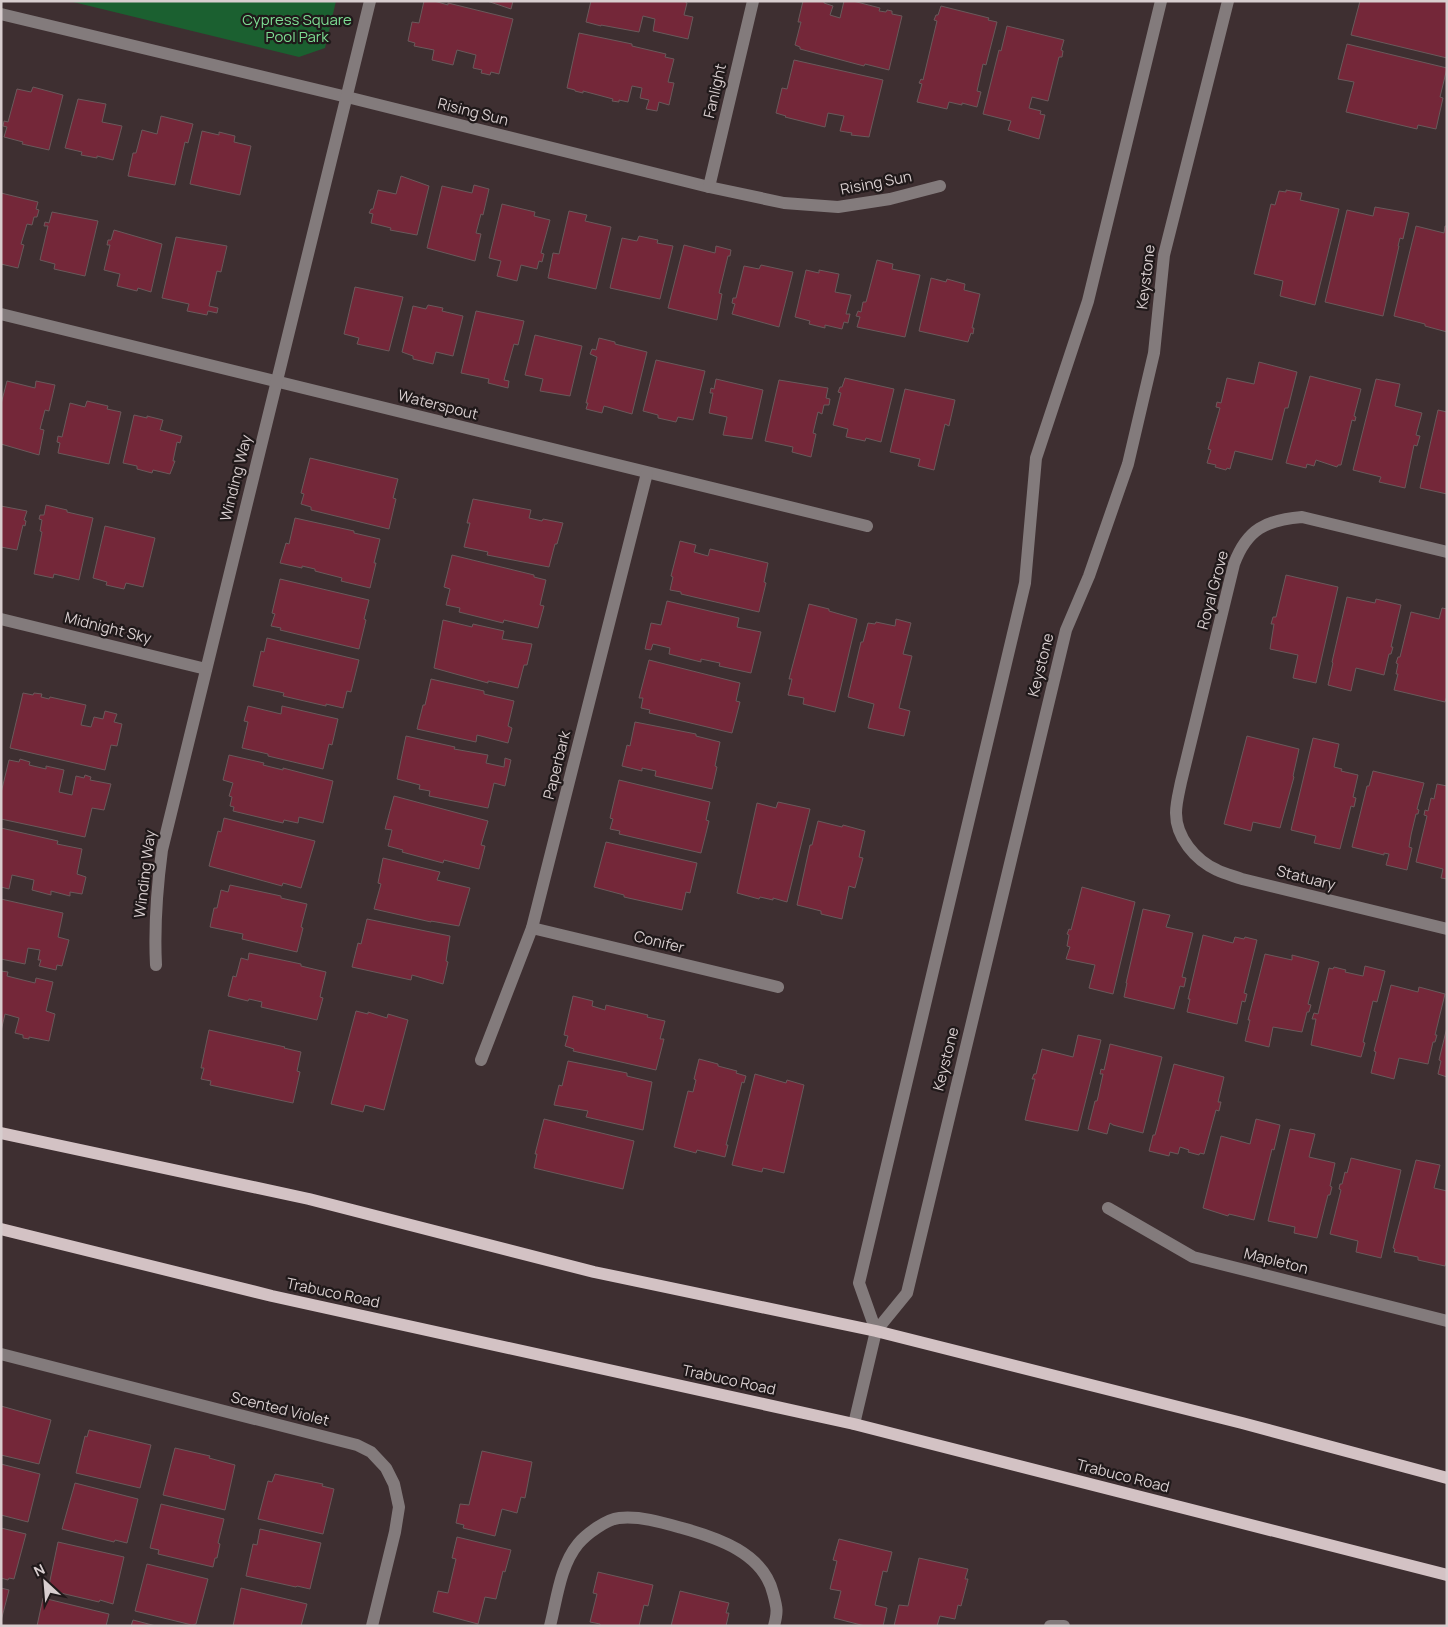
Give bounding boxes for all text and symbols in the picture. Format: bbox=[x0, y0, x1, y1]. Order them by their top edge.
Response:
park label: Cypress Square Pool Park bbox=[242, 9, 352, 47]
street label: Fanlight bbox=[698, 62, 731, 120]
street label: Rising Sun bbox=[436, 93, 511, 130]
street label: Rising Sun bbox=[838, 165, 913, 200]
street label: Keystone bbox=[1131, 243, 1160, 310]
street label: Waterspout bbox=[396, 384, 480, 425]
street label: Winding Way bbox=[215, 432, 256, 523]
street label: Royal Grove bbox=[1192, 548, 1233, 632]
street label: Midnight Sky bbox=[62, 607, 154, 648]
street label: Keystone bbox=[1022, 631, 1059, 699]
street label: Paperbark bbox=[538, 728, 575, 801]
street label: Winding Way bbox=[129, 829, 160, 919]
street label: Statuary bbox=[1274, 860, 1338, 895]
street label: Conifer bbox=[632, 925, 687, 958]
street label: Keystone bbox=[927, 1025, 964, 1093]
street label: Mapleton bbox=[1242, 1242, 1311, 1279]
street label: Trabuco Road bbox=[284, 1272, 382, 1313]
street label: Trabuco Road bbox=[680, 1359, 778, 1400]
street label: Scented Violet bbox=[229, 1386, 331, 1431]
street label: Trabuco Road bbox=[1075, 1454, 1172, 1497]
north arrow bbox=[20, 1557, 70, 1607]
text: N bbox=[30, 1559, 48, 1581]

